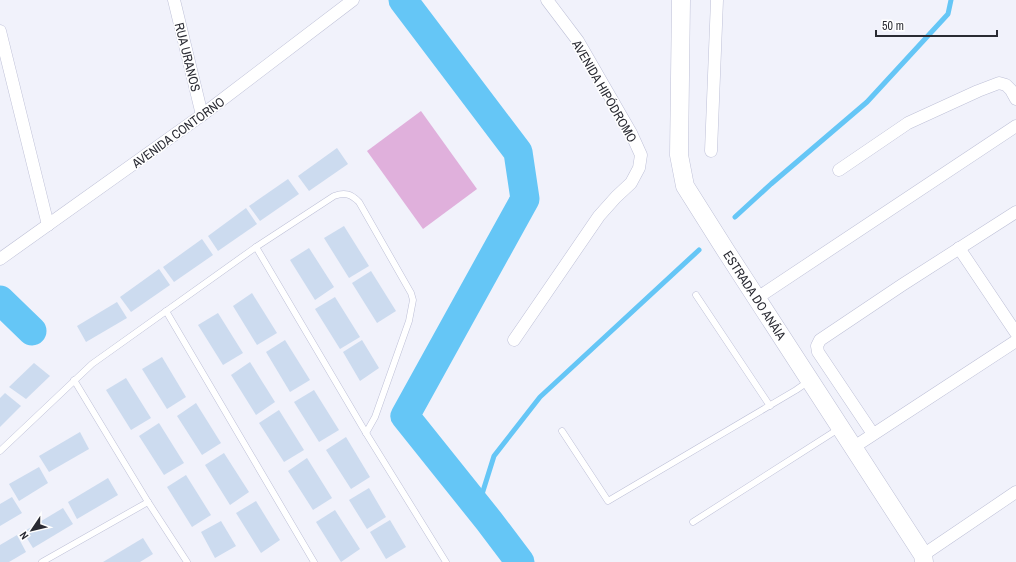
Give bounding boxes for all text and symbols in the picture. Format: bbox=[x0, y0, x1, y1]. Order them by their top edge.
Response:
scale bar bbox=[876, 12, 997, 38]
text: 50 m bbox=[882, 18, 904, 34]
street label: RUA URANOS bbox=[171, 21, 204, 93]
street label: AVENIDA HIPÓDROMO bbox=[568, 36, 641, 145]
street label: AVENIDA CONTORNO bbox=[128, 93, 228, 172]
street label: ESTRADA DO ANÁIA bbox=[719, 247, 790, 344]
north arrow bbox=[12, 510, 52, 550]
text: N bbox=[16, 529, 31, 542]

